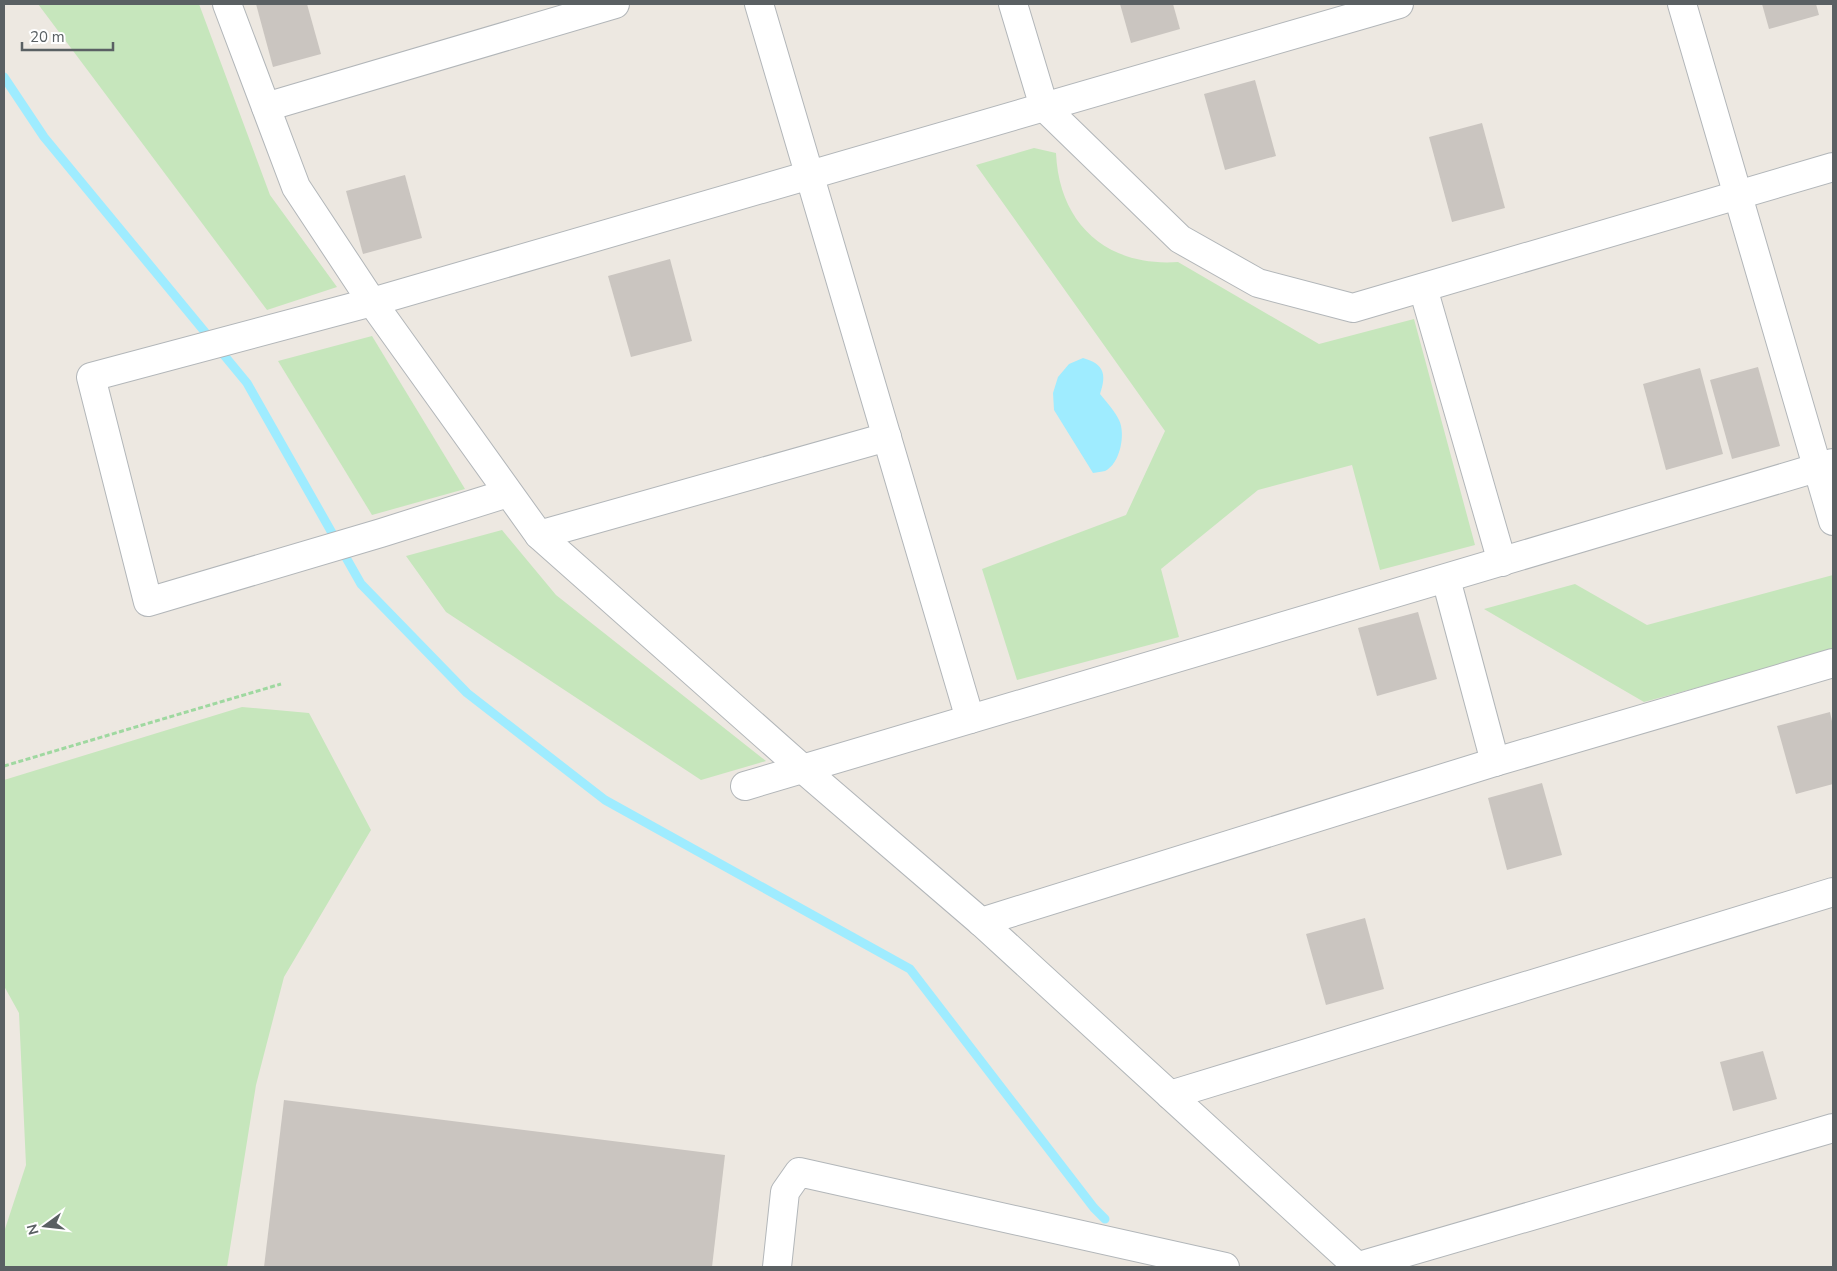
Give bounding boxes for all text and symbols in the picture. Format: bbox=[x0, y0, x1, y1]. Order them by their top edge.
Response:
scale bar bbox=[22, 20, 114, 52]
text: 20 m bbox=[30, 27, 65, 47]
north arrow bbox=[20, 1201, 70, 1251]
text: N bbox=[22, 1222, 43, 1237]

